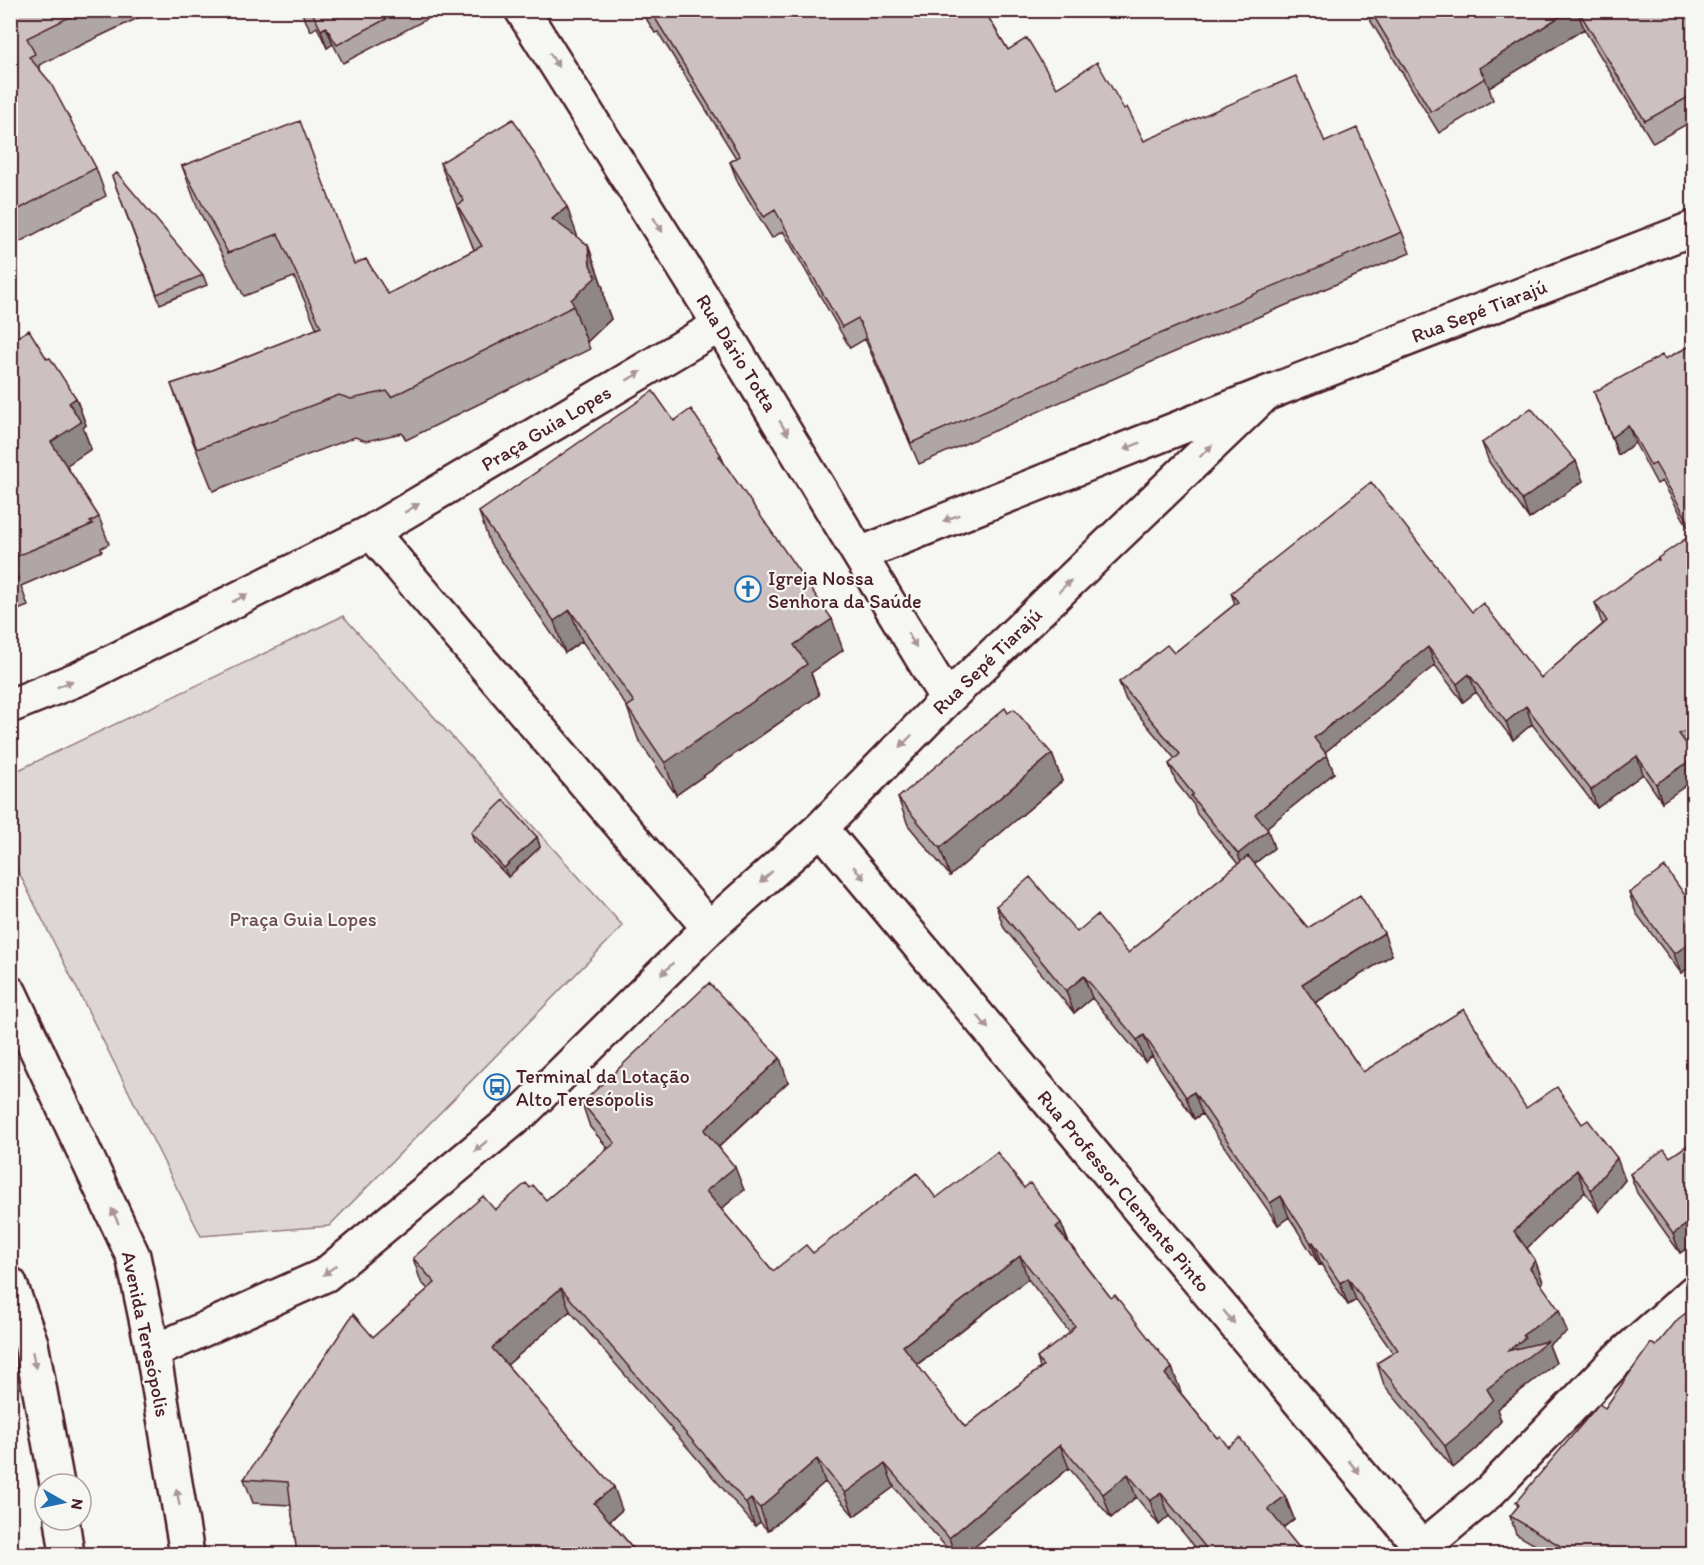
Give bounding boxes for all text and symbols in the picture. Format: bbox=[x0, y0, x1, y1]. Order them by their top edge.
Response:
one-way arrow bbox=[548, 52, 559, 68]
one-way arrow bbox=[652, 217, 663, 233]
street label: Rua Sepé Tiarajú bbox=[1408, 274, 1550, 348]
street label: Rua Dário Totta bbox=[691, 290, 783, 417]
one-way arrow bbox=[626, 370, 642, 381]
street label: Praça Guia Lopes bbox=[477, 380, 615, 476]
one-way arrow bbox=[778, 420, 789, 436]
one-way arrow bbox=[1123, 442, 1141, 451]
one-way arrow bbox=[1198, 444, 1212, 458]
one-way arrow bbox=[404, 502, 420, 513]
one-way arrow bbox=[942, 514, 960, 523]
place label: Igreja Nossa Senhora da Saúde bbox=[768, 566, 922, 613]
church icon: Igreja Nossa Senhora da Saúde bbox=[733, 574, 763, 604]
one-way arrow bbox=[1058, 579, 1072, 593]
one-way arrow bbox=[231, 593, 248, 603]
street label: Rua Sepé Tiarajú bbox=[927, 603, 1047, 719]
one-way arrow bbox=[907, 632, 917, 649]
one-way arrow bbox=[56, 679, 74, 688]
one-way arrow bbox=[900, 733, 914, 747]
one-way arrow bbox=[852, 865, 865, 881]
one-way arrow bbox=[759, 870, 774, 884]
park label: Praça Guia Lopes bbox=[229, 907, 377, 931]
one-way arrow bbox=[661, 962, 675, 976]
one-way arrow bbox=[977, 1015, 989, 1030]
place label: Terminal da Lotação Alto Teresópolis bbox=[516, 1064, 690, 1111]
bus stop icon: Terminal da Lotação Alto Teresópolis bbox=[482, 1072, 512, 1102]
street label: Rua Professor Clemente Pinto bbox=[1032, 1085, 1216, 1297]
one-way arrow bbox=[473, 1140, 489, 1153]
one-way arrow bbox=[110, 1207, 119, 1224]
street label: Avenida Teresópolis bbox=[117, 1249, 175, 1419]
one-way arrow bbox=[322, 1264, 338, 1277]
one-way arrow bbox=[1222, 1310, 1235, 1325]
one-way arrow bbox=[30, 1351, 39, 1370]
one-way arrow bbox=[1347, 1459, 1360, 1474]
north arrow bbox=[33, 1472, 93, 1532]
one-way arrow bbox=[173, 1487, 182, 1506]
text: N bbox=[67, 1497, 88, 1511]

